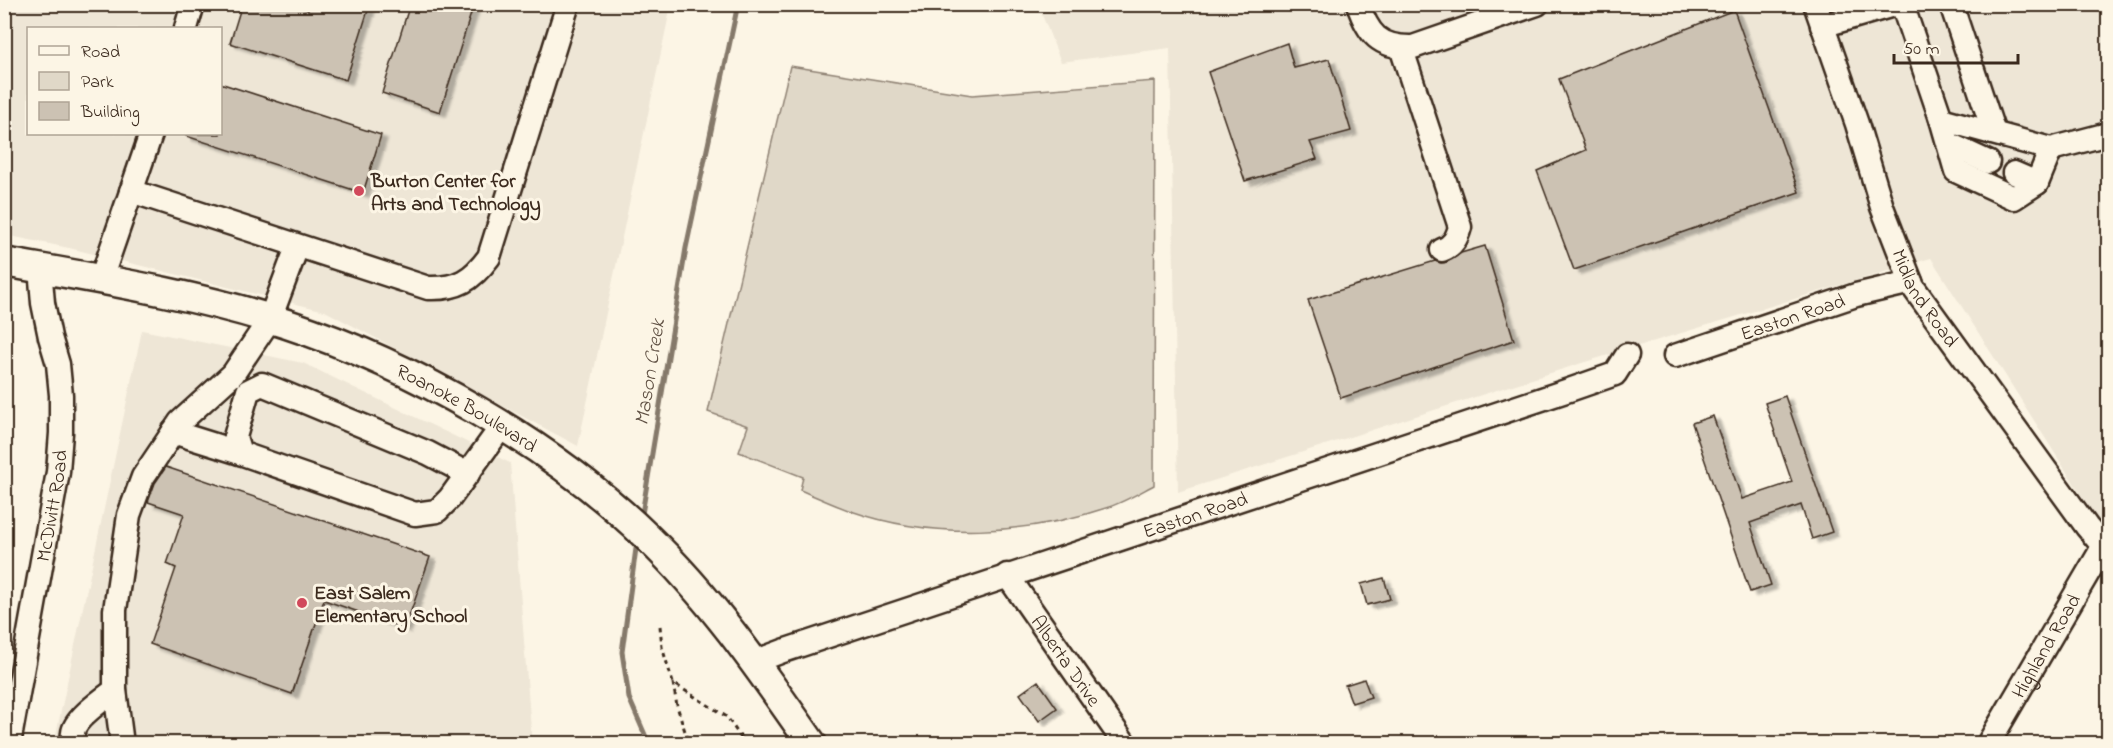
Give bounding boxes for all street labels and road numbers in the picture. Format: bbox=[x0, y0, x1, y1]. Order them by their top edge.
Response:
street label: Midland Road bbox=[1883, 245, 1964, 354]
street label: Easton Road bbox=[1737, 288, 1849, 350]
street label: Roanoke Boulevard bbox=[391, 358, 542, 461]
street label: McDivitt Road bbox=[30, 449, 77, 564]
street label: Easton Road bbox=[1140, 486, 1252, 547]
street label: Highland Road bbox=[2006, 589, 2090, 705]
street label: Alberta Drive bbox=[1022, 610, 1107, 713]

